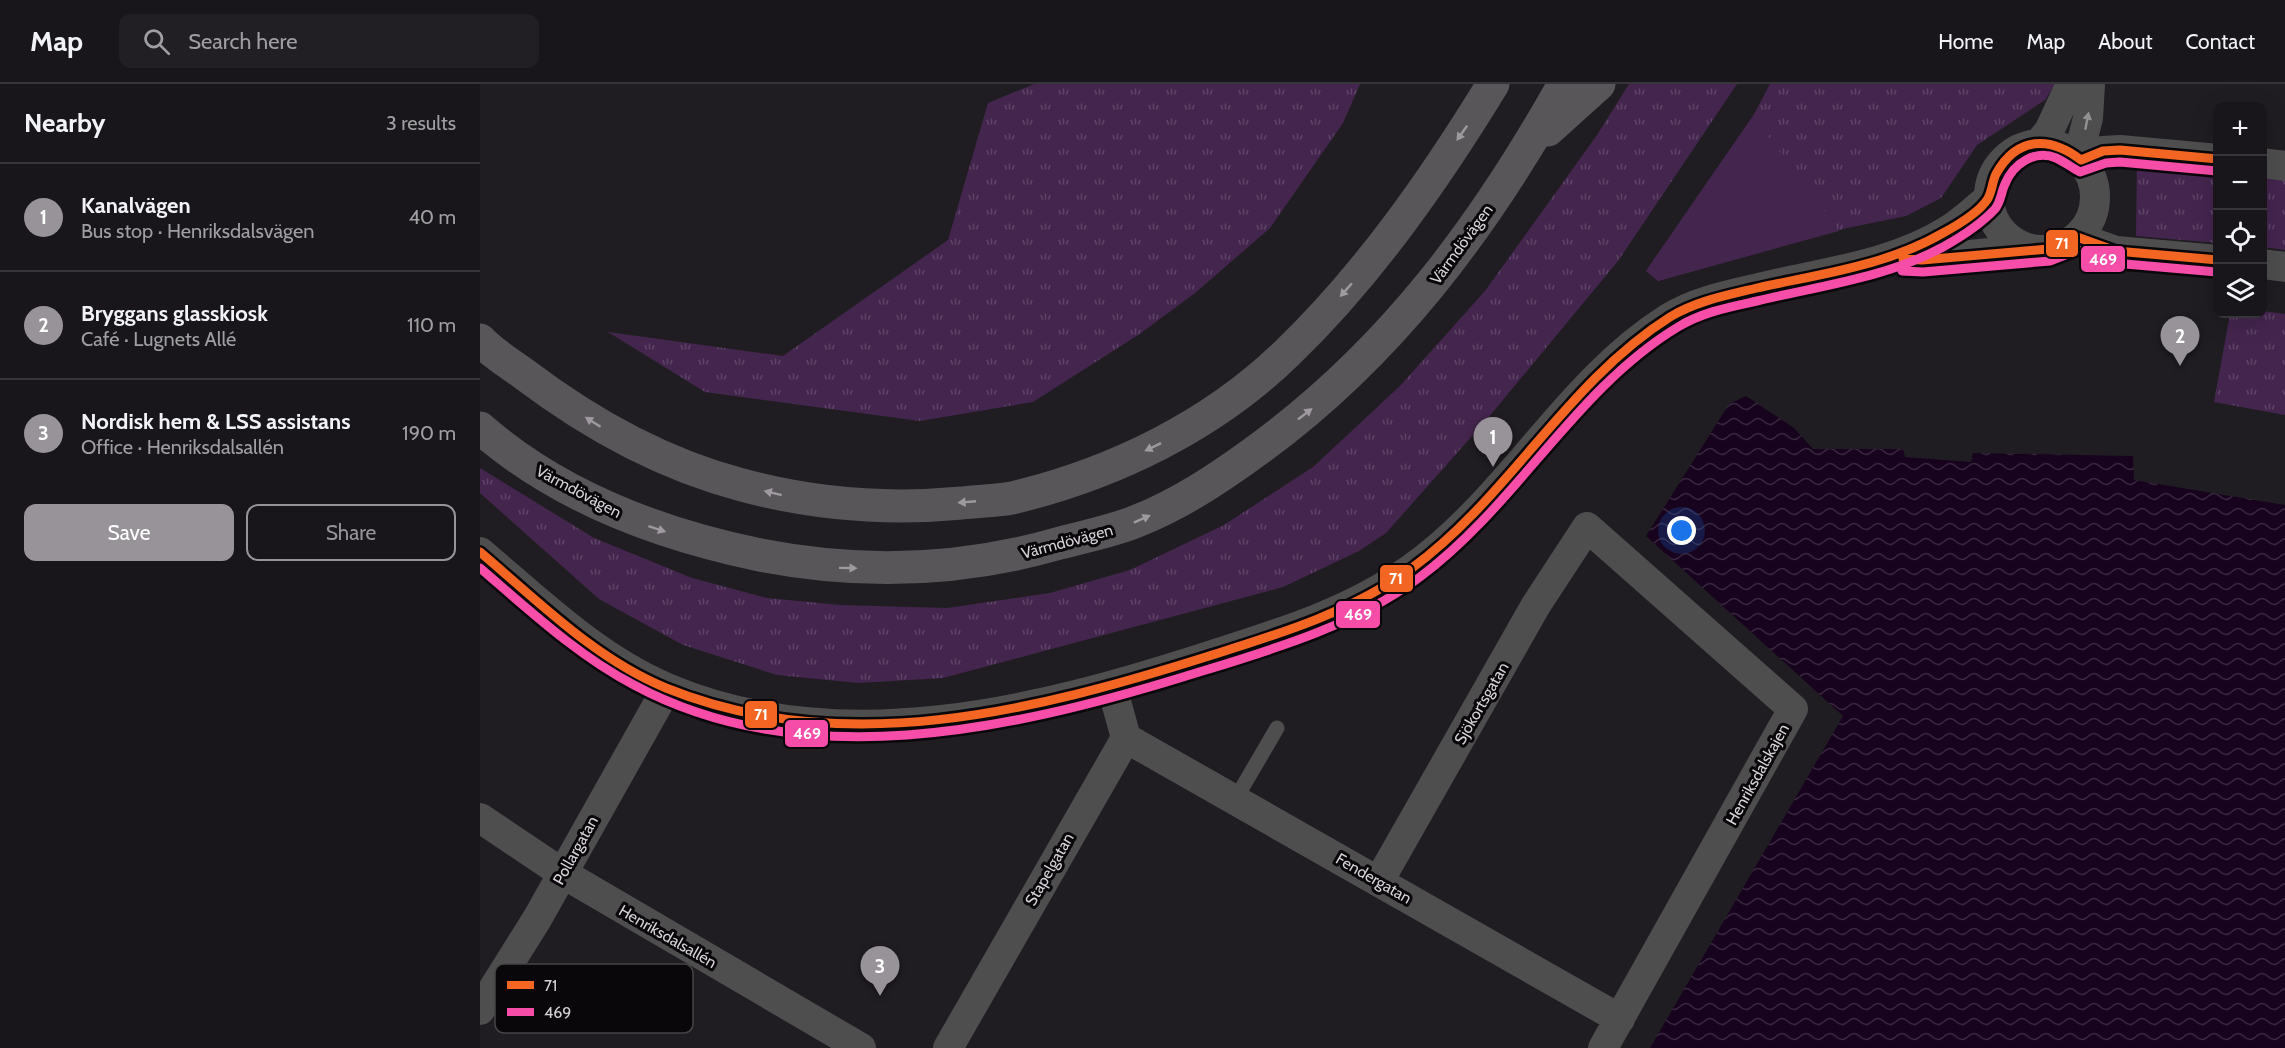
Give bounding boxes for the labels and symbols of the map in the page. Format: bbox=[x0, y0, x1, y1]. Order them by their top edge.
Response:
one-way arrow bbox=[2083, 111, 2092, 130]
one-way arrow bbox=[1456, 125, 1468, 141]
street label: Värmdövägen bbox=[1426, 201, 1497, 288]
line badge: 71 bbox=[2045, 229, 2079, 258]
text: 71 bbox=[2055, 234, 2069, 253]
line badge: 469 bbox=[2080, 245, 2126, 273]
text: 469 bbox=[2089, 250, 2117, 269]
one-way arrow bbox=[1340, 282, 1353, 297]
pin: 2 bbox=[2160, 316, 2200, 366]
one-way arrow bbox=[1297, 407, 1313, 420]
one-way arrow bbox=[585, 416, 601, 427]
pin: 1 bbox=[1474, 418, 1512, 467]
one-way arrow bbox=[1144, 443, 1161, 452]
street label: Värmdövägen bbox=[533, 461, 625, 522]
one-way arrow bbox=[764, 488, 783, 498]
one-way arrow bbox=[957, 497, 976, 507]
one-way arrow bbox=[1133, 514, 1150, 523]
your location bbox=[1667, 516, 1696, 545]
street label: Värmdövägen bbox=[1019, 520, 1115, 563]
one-way arrow bbox=[648, 525, 666, 534]
one-way arrow bbox=[838, 563, 857, 573]
line badge: 71 bbox=[1379, 564, 1414, 593]
text: 71 bbox=[1389, 569, 1403, 588]
line badge: 469 bbox=[1335, 600, 1381, 629]
text: 469 bbox=[1344, 605, 1372, 624]
street label: Sjökortsgatan bbox=[1450, 659, 1513, 748]
line badge: 71 bbox=[744, 700, 778, 729]
text: 71 bbox=[754, 705, 768, 724]
line badge: 469 bbox=[784, 719, 829, 748]
street label: Henriksdalskajen bbox=[1722, 720, 1793, 828]
text: 469 bbox=[793, 724, 821, 743]
street label: Pollargatan bbox=[549, 813, 602, 888]
street label: Stapelgatan bbox=[1021, 830, 1078, 909]
street label: Fendergatan bbox=[1332, 849, 1415, 908]
street label: Henriksdalsallén bbox=[615, 901, 720, 972]
pin: 3 bbox=[860, 946, 900, 996]
legend bbox=[495, 964, 693, 1033]
text: 71 bbox=[544, 976, 557, 995]
text: 469 bbox=[544, 1003, 571, 1022]

